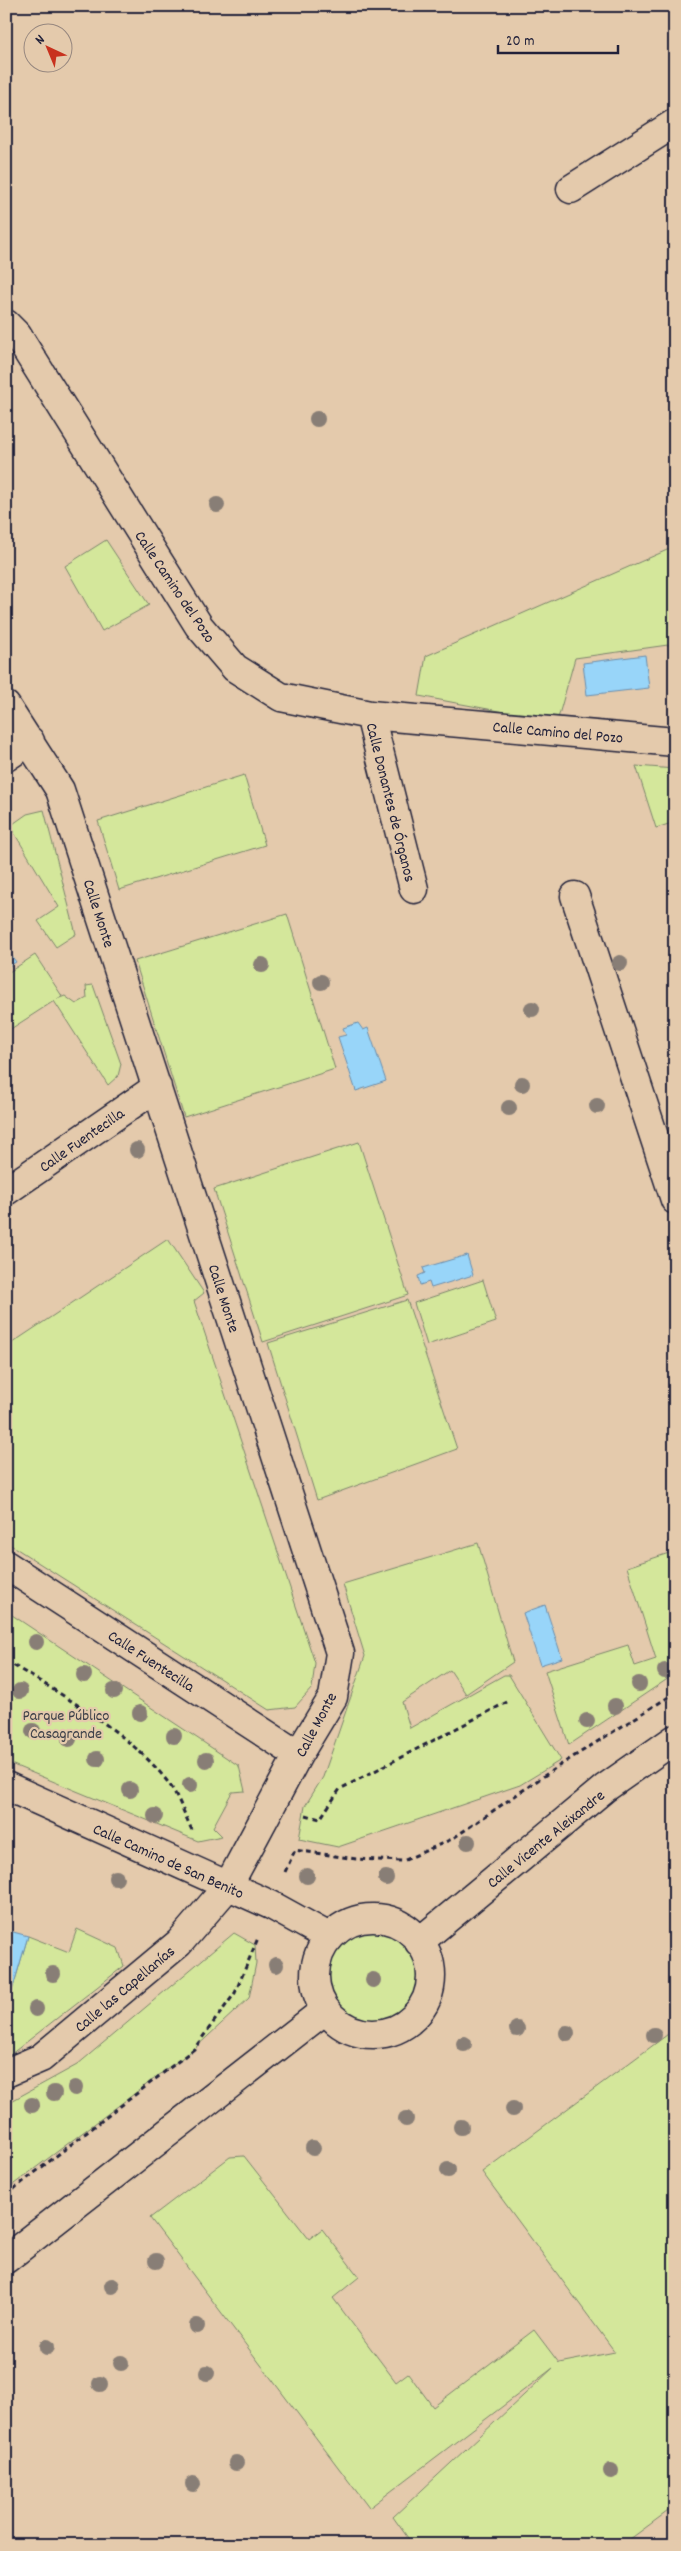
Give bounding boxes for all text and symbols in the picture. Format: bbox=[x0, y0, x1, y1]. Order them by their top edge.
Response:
north arrow bbox=[22, 22, 72, 72]
scale bar bbox=[498, 22, 618, 54]
text: N bbox=[31, 30, 50, 50]
text: 20 m bbox=[506, 31, 534, 53]
street label: Calle Camino del Pozo bbox=[128, 527, 220, 648]
street label: Calle Camino del Pozo bbox=[492, 716, 624, 751]
street label: Calle Donantes de Órganos bbox=[359, 721, 421, 885]
street label: Calle Monte bbox=[76, 877, 119, 951]
street label: Calle Fuentecilla bbox=[35, 1103, 130, 1179]
street label: Calle Monte bbox=[201, 1262, 244, 1336]
street label: Calle Fuentecilla bbox=[103, 1625, 199, 1699]
street label: Calle Monte bbox=[290, 1689, 344, 1762]
park label: Parque Público Casagrande bbox=[23, 1705, 109, 1746]
street label: Calle Vicente Aleixandre bbox=[483, 1785, 610, 1895]
street label: Calle Camino de San Benito bbox=[89, 1819, 247, 1906]
street label: Calle las Capellanías bbox=[70, 1941, 181, 2039]

